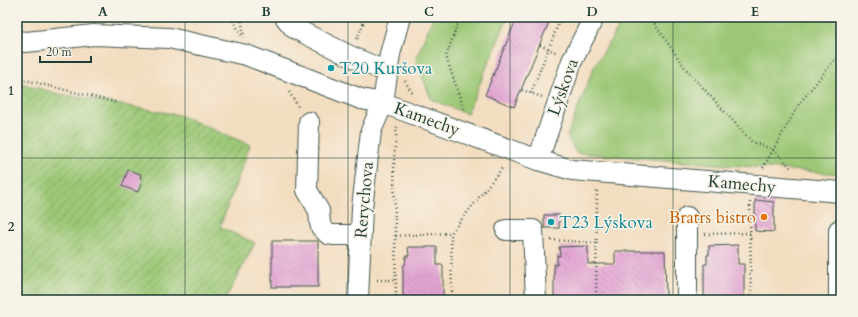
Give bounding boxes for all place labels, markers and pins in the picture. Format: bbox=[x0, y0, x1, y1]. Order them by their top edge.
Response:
place label: T20 Kuršova bbox=[339, 57, 433, 80]
marker: T20 Kuršova bbox=[326, 63, 336, 73]
place label: Bratrs bistro bbox=[669, 206, 756, 229]
place label: T23 Lýskova bbox=[559, 211, 653, 234]
marker: Bratrs bistro bbox=[759, 212, 769, 222]
marker: T23 Lýskova bbox=[546, 217, 556, 227]

